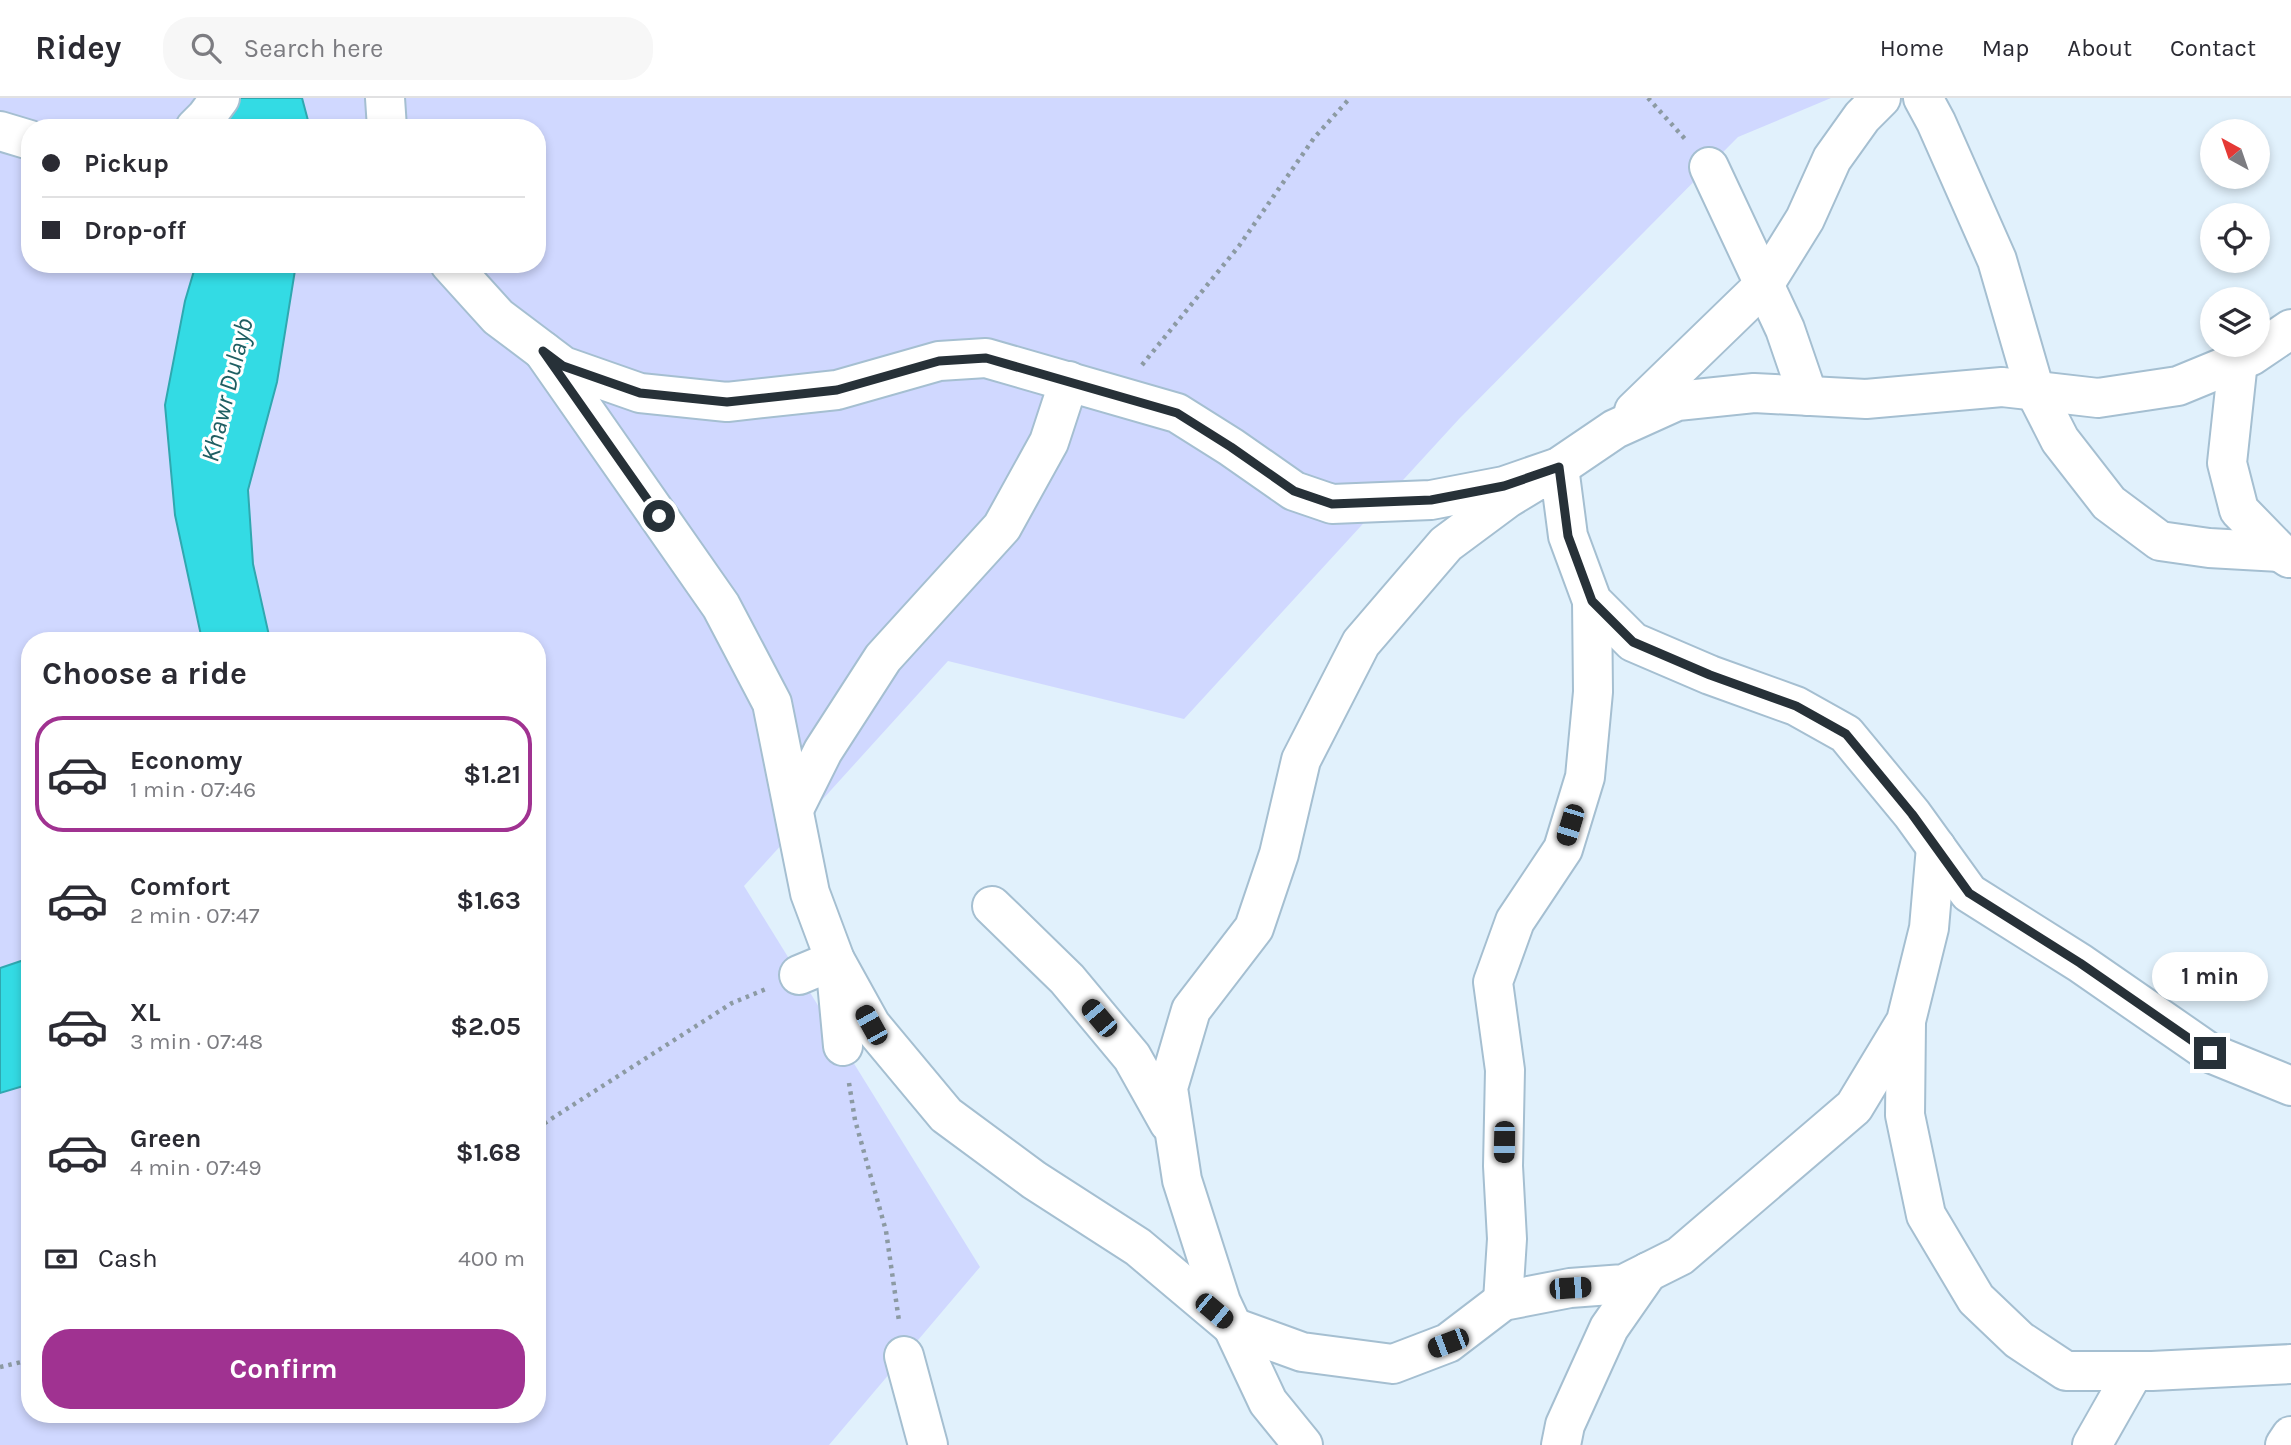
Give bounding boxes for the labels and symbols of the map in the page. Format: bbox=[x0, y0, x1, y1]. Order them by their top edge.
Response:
north arrow bbox=[2200, 119, 2270, 189]
water label: Khawr Dulayb bbox=[194, 315, 260, 465]
route start bbox=[643, 500, 675, 532]
car bbox=[1554, 802, 1587, 848]
callout: 1 min bbox=[2152, 951, 2268, 1000]
car bbox=[1078, 995, 1121, 1041]
car bbox=[852, 1002, 891, 1048]
route end bbox=[2194, 1037, 2226, 1069]
car bbox=[1494, 1121, 1515, 1163]
car bbox=[1549, 1276, 1592, 1300]
car bbox=[1192, 1289, 1237, 1333]
car bbox=[1425, 1326, 1472, 1360]

